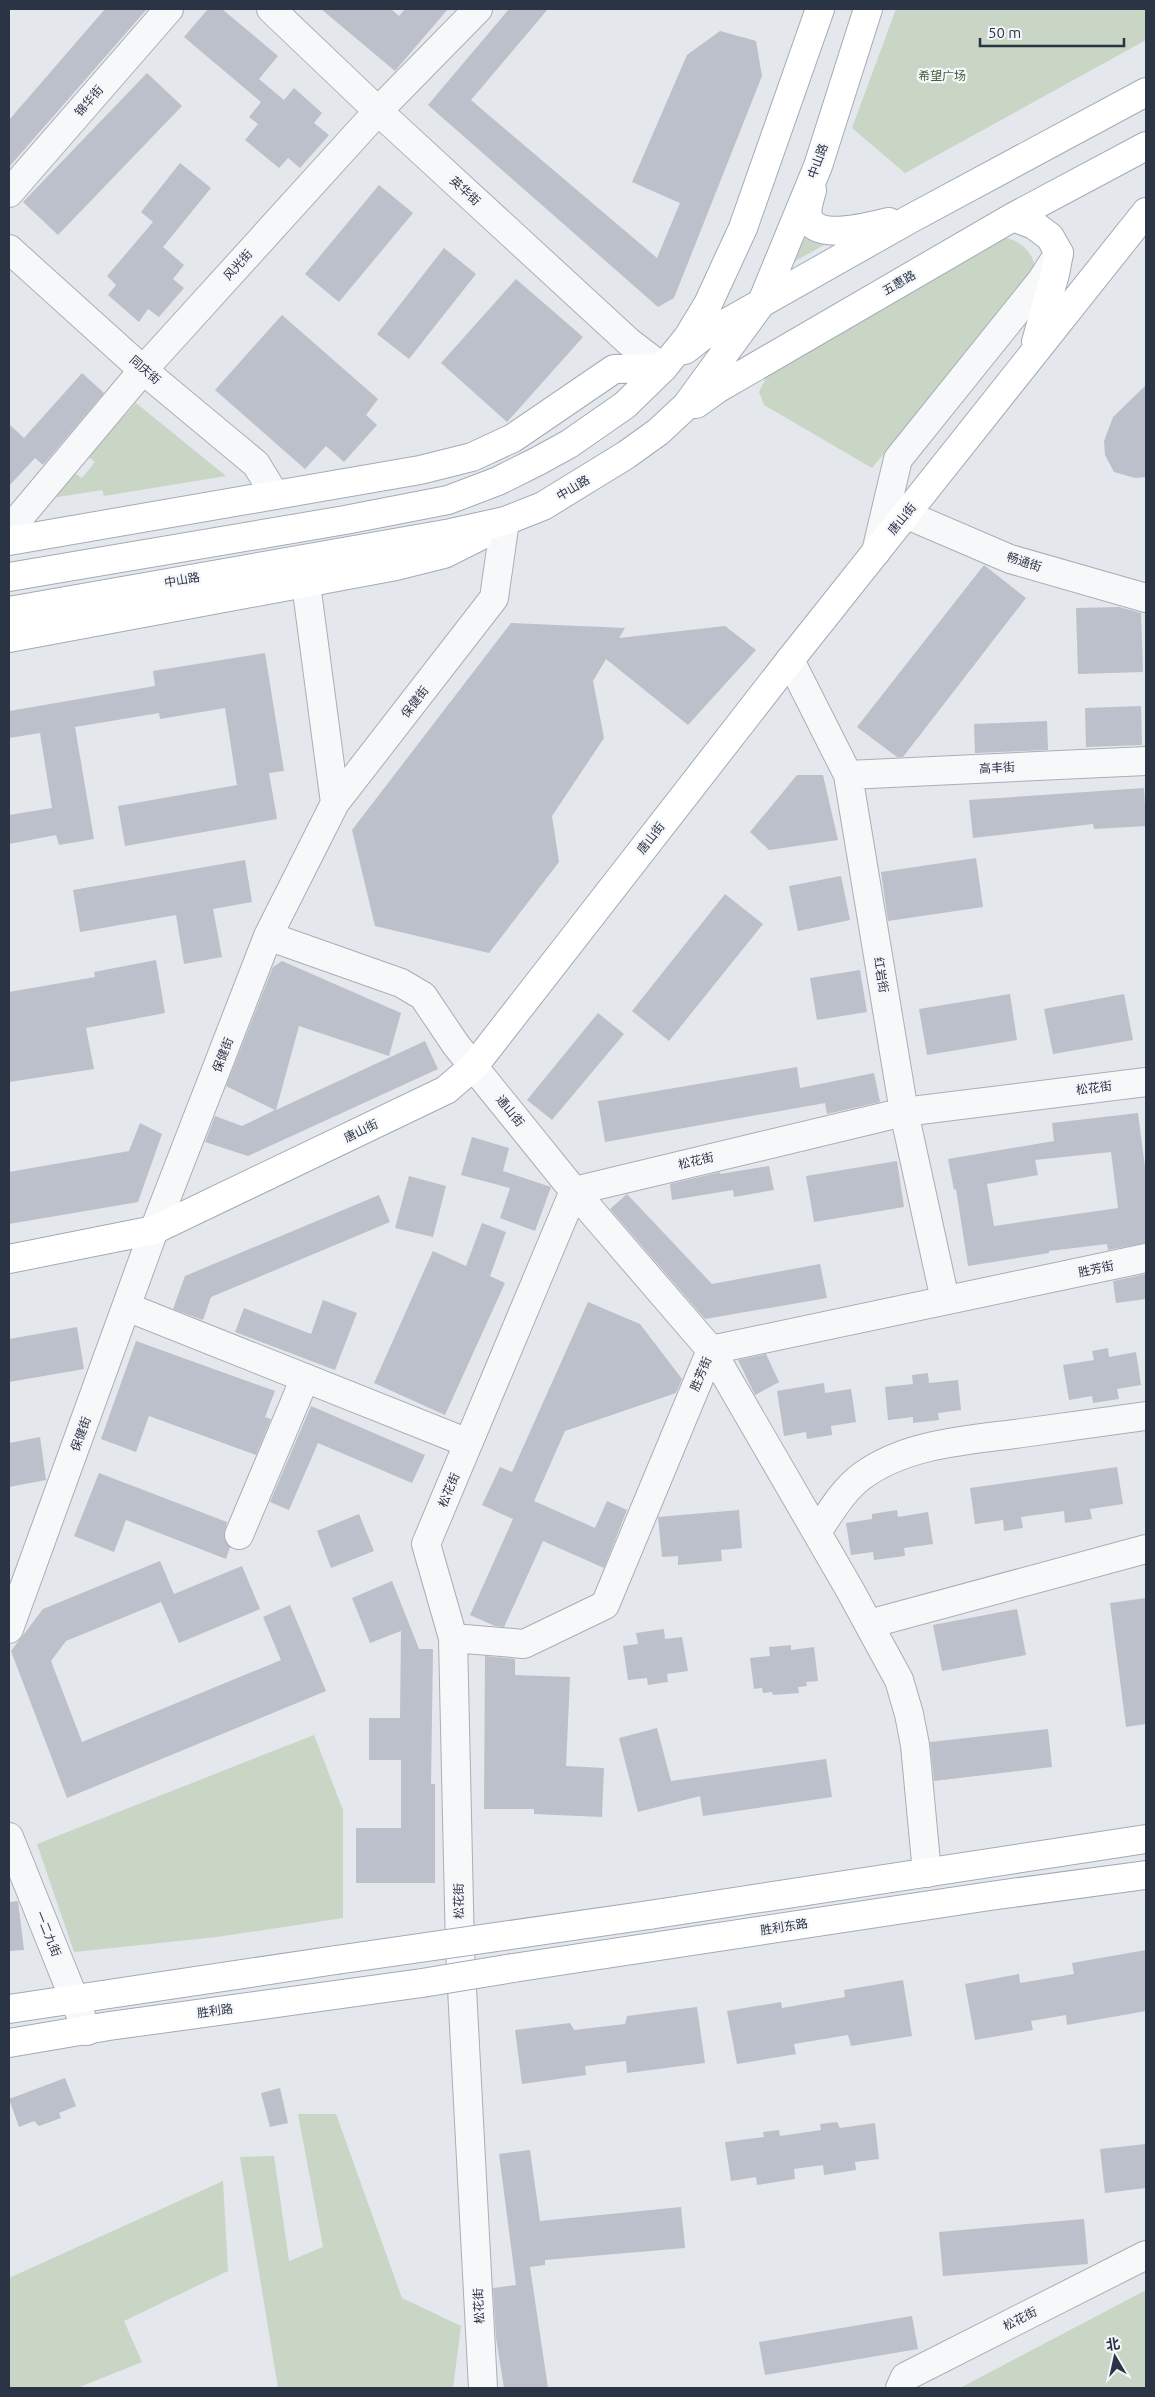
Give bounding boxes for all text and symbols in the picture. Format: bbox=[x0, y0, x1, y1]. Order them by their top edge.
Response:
scale bar bbox=[980, 15, 1124, 47]
text: 50 m bbox=[988, 24, 1021, 41]
park label: 希望广场 bbox=[918, 69, 966, 82]
street label: 锦华街 bbox=[72, 83, 105, 119]
street label: 中山路 bbox=[805, 142, 830, 180]
street label: 英华街 bbox=[448, 174, 483, 208]
street label: 风光街 bbox=[221, 247, 255, 282]
street label: 五惠路 bbox=[880, 268, 918, 297]
street label: 同庆街 bbox=[127, 353, 163, 386]
street label: 中山路 bbox=[554, 473, 592, 502]
street label: 唐山街 bbox=[885, 501, 918, 537]
street label: 畅通街 bbox=[1005, 550, 1043, 573]
street label: 中山路 bbox=[163, 570, 201, 589]
street label: 保健街 bbox=[398, 684, 431, 720]
street label: 高丰街 bbox=[979, 760, 1015, 775]
street label: 唐山街 bbox=[634, 820, 667, 856]
street label: 红岩街 bbox=[872, 956, 891, 994]
street label: 保健街 bbox=[210, 1036, 235, 1074]
street label: 松花街 bbox=[1075, 1079, 1113, 1096]
street label: 通山街 bbox=[494, 1093, 527, 1129]
street label: 唐山街 bbox=[342, 1117, 380, 1144]
street label: 松花街 bbox=[677, 1150, 715, 1171]
street label: 胜芳街 bbox=[1077, 1258, 1115, 1279]
street label: 胜芳街 bbox=[688, 1355, 714, 1393]
street label: 保健街 bbox=[68, 1415, 93, 1453]
street label: 松花街 bbox=[436, 1471, 462, 1509]
street label: 松花街 bbox=[452, 1883, 465, 1919]
street label: 一二九街 bbox=[33, 1909, 63, 1959]
street label: 胜利东路 bbox=[759, 1916, 809, 1937]
street label: 胜利路 bbox=[196, 2002, 234, 2019]
street label: 松花街 bbox=[471, 2288, 486, 2324]
street label: 松花街 bbox=[1001, 2305, 1039, 2333]
north arrow bbox=[1090, 2332, 1140, 2382]
text: 北 bbox=[1105, 2335, 1121, 2353]

